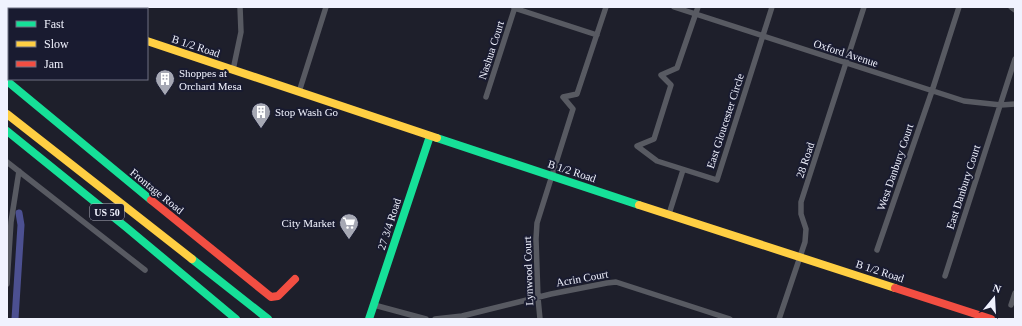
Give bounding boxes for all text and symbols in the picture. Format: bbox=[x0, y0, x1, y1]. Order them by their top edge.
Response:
legend bbox=[8, 8, 148, 80]
text: Fast bbox=[44, 17, 65, 31]
street label: Nashua Court bbox=[476, 19, 506, 81]
street label: B 1/2 Road bbox=[170, 33, 222, 60]
text: Slow bbox=[44, 37, 69, 51]
street label: Oxford Avenue bbox=[812, 37, 880, 69]
text: Jam bbox=[44, 57, 64, 71]
place label: Shoppes at Orchard Mesa bbox=[179, 67, 242, 92]
building icon: Shoppes at Orchard Mesa bbox=[154, 68, 176, 96]
street label: East Gloucester Circle bbox=[704, 72, 746, 170]
building icon: Stop Wash Go bbox=[250, 101, 272, 129]
place label: Stop Wash Go bbox=[275, 106, 339, 118]
street label: West Danbury Court bbox=[875, 122, 915, 212]
street label: 28 Road bbox=[794, 140, 817, 179]
street label: East Danbury Court bbox=[944, 143, 982, 231]
street label: B 1/2 Road bbox=[546, 158, 598, 185]
street label: Frontage Road bbox=[128, 166, 186, 216]
street label: 27 3/4 Road bbox=[375, 196, 403, 251]
road number: US 50 bbox=[90, 204, 124, 220]
supermarket icon: City Market bbox=[338, 212, 360, 240]
place label: City Market bbox=[282, 217, 335, 229]
street label: Lynwood Court bbox=[521, 236, 535, 306]
street label: B 1/2 Road bbox=[854, 258, 906, 285]
street label: Acrin Court bbox=[555, 268, 609, 288]
north arrow bbox=[974, 278, 1014, 318]
text: N bbox=[991, 282, 1003, 295]

